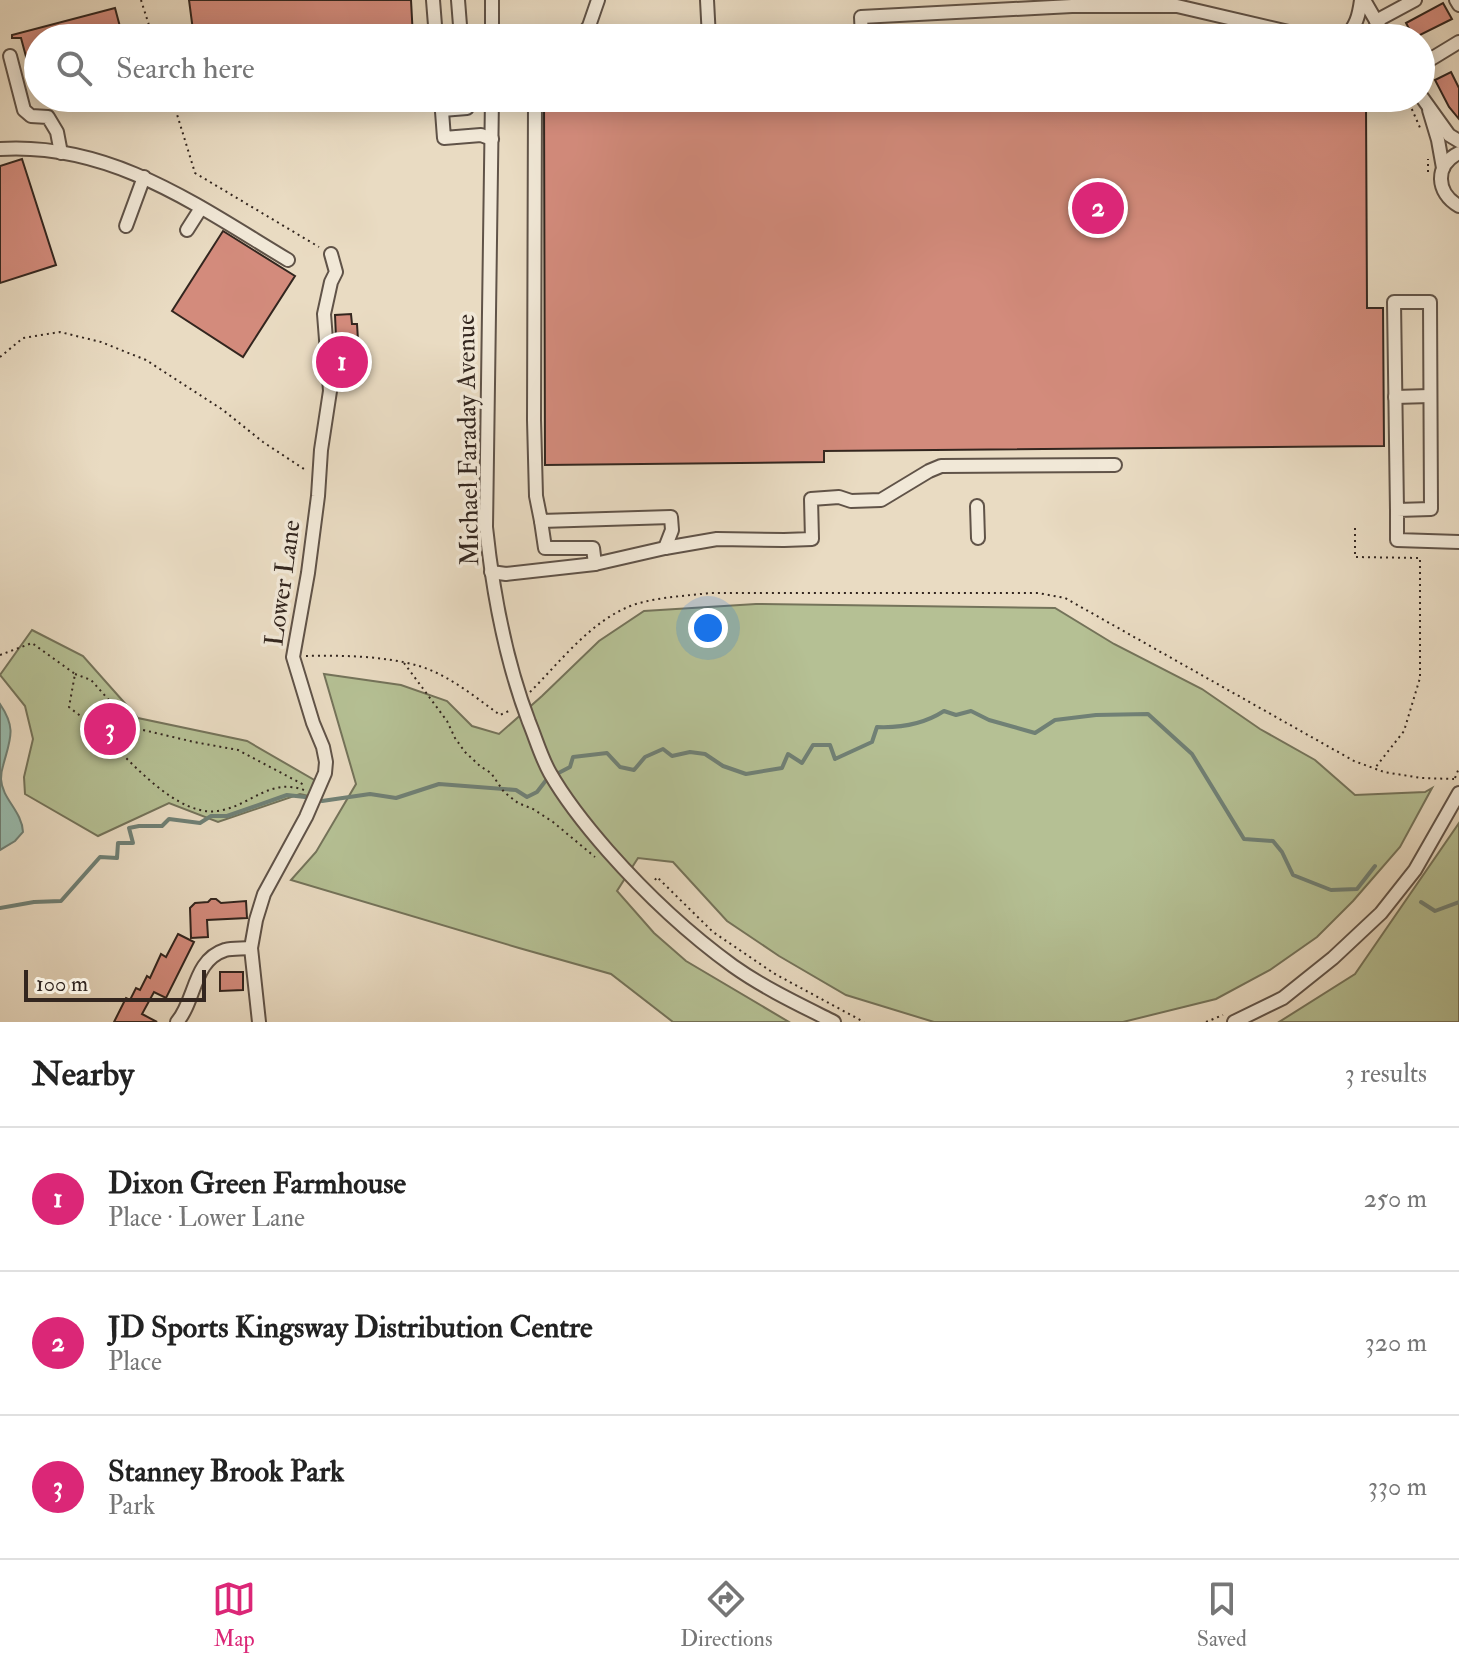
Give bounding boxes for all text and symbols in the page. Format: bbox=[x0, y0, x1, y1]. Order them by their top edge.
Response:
search box bbox=[24, 24, 1435, 112]
icon: search bbox=[52, 46, 96, 90]
text: Search here bbox=[116, 50, 255, 87]
pin: 2 bbox=[1072, 178, 1124, 238]
street label: Michael Faraday Avenue bbox=[450, 314, 486, 566]
pin: 1 bbox=[316, 332, 368, 392]
street label: Lower Lane bbox=[258, 518, 308, 648]
your location bbox=[688, 608, 728, 648]
pin: 3 bbox=[84, 699, 136, 759]
scale bar bbox=[24, 966, 206, 1002]
text: 100 m bbox=[36, 970, 88, 998]
text: Nearby bbox=[32, 1053, 134, 1096]
text: 3 results bbox=[1345, 1058, 1427, 1090]
text: Dixon Green Farmhouse bbox=[108, 1165, 406, 1202]
text: 1 bbox=[53, 1183, 63, 1215]
text: 250 m bbox=[1364, 1183, 1427, 1215]
text: Place · Lower Lane bbox=[108, 1202, 305, 1234]
text: JD Sports Kingsway Distribution Centre bbox=[108, 1309, 593, 1346]
text: 2 bbox=[51, 1327, 65, 1359]
text: 320 m bbox=[1365, 1327, 1427, 1359]
text: Place bbox=[108, 1346, 162, 1378]
text: Stanney Brook Park bbox=[108, 1453, 344, 1490]
text: 3 bbox=[53, 1471, 63, 1503]
text: 330 m bbox=[1368, 1471, 1427, 1503]
text: Park bbox=[108, 1490, 155, 1522]
tab: Map bbox=[212, 1577, 256, 1653]
tab: Directions bbox=[680, 1577, 773, 1653]
tab: Saved bbox=[1197, 1577, 1247, 1653]

